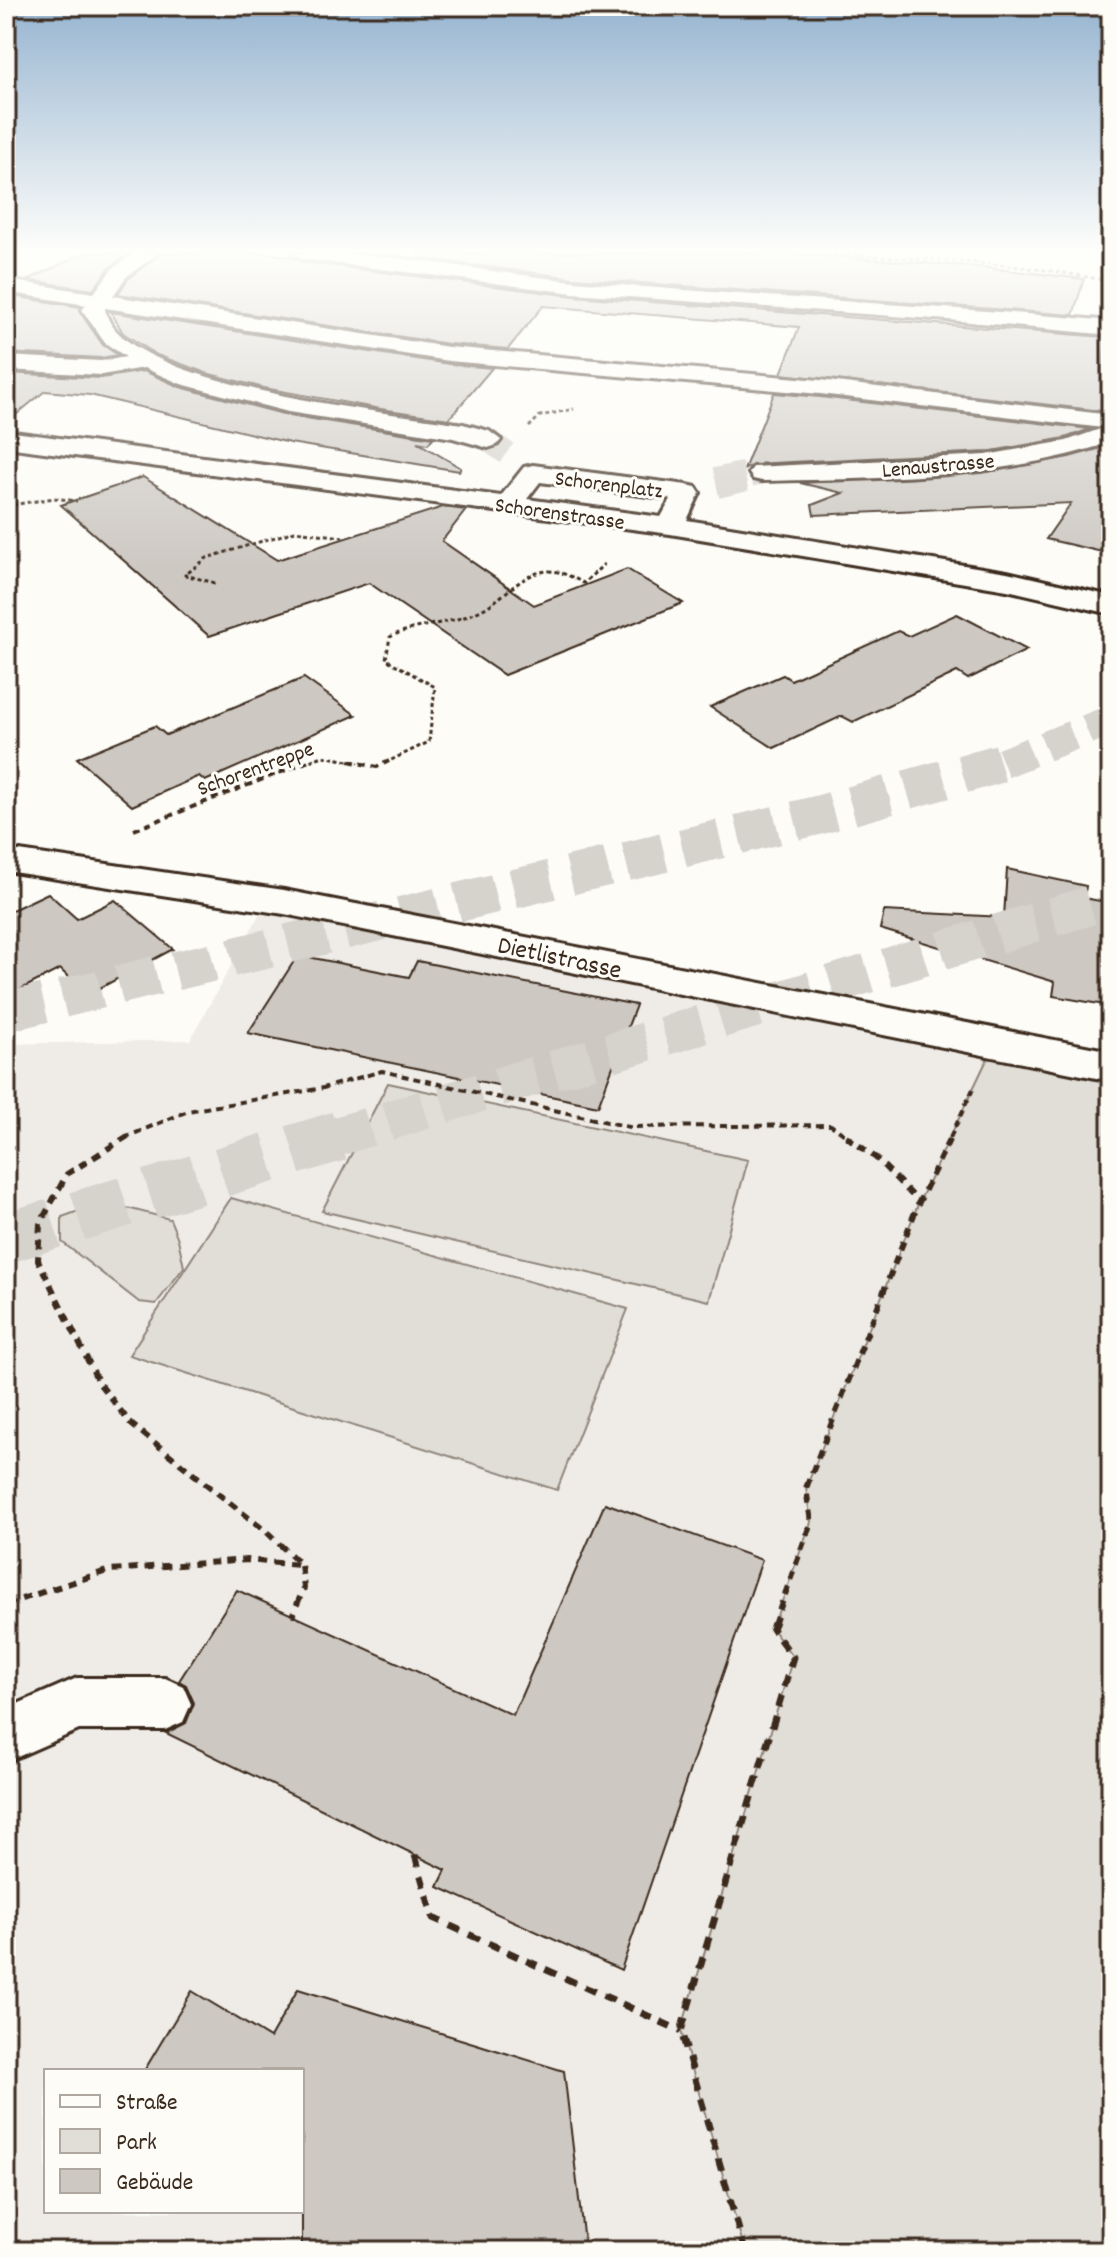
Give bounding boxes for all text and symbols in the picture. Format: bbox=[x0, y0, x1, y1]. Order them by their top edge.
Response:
street label: Lenaustrasse bbox=[881, 447, 996, 488]
street label: Schorenplatz bbox=[553, 464, 665, 509]
street label: Schorenstrasse bbox=[493, 491, 626, 540]
street label: Schorentreppe bbox=[193, 735, 319, 806]
street label: Dietlistrasse bbox=[494, 928, 625, 991]
legend bbox=[44, 2069, 304, 2213]
text: Straße bbox=[116, 2087, 178, 2121]
text: Park bbox=[116, 2127, 157, 2161]
text: Gebäude bbox=[116, 2167, 193, 2201]

